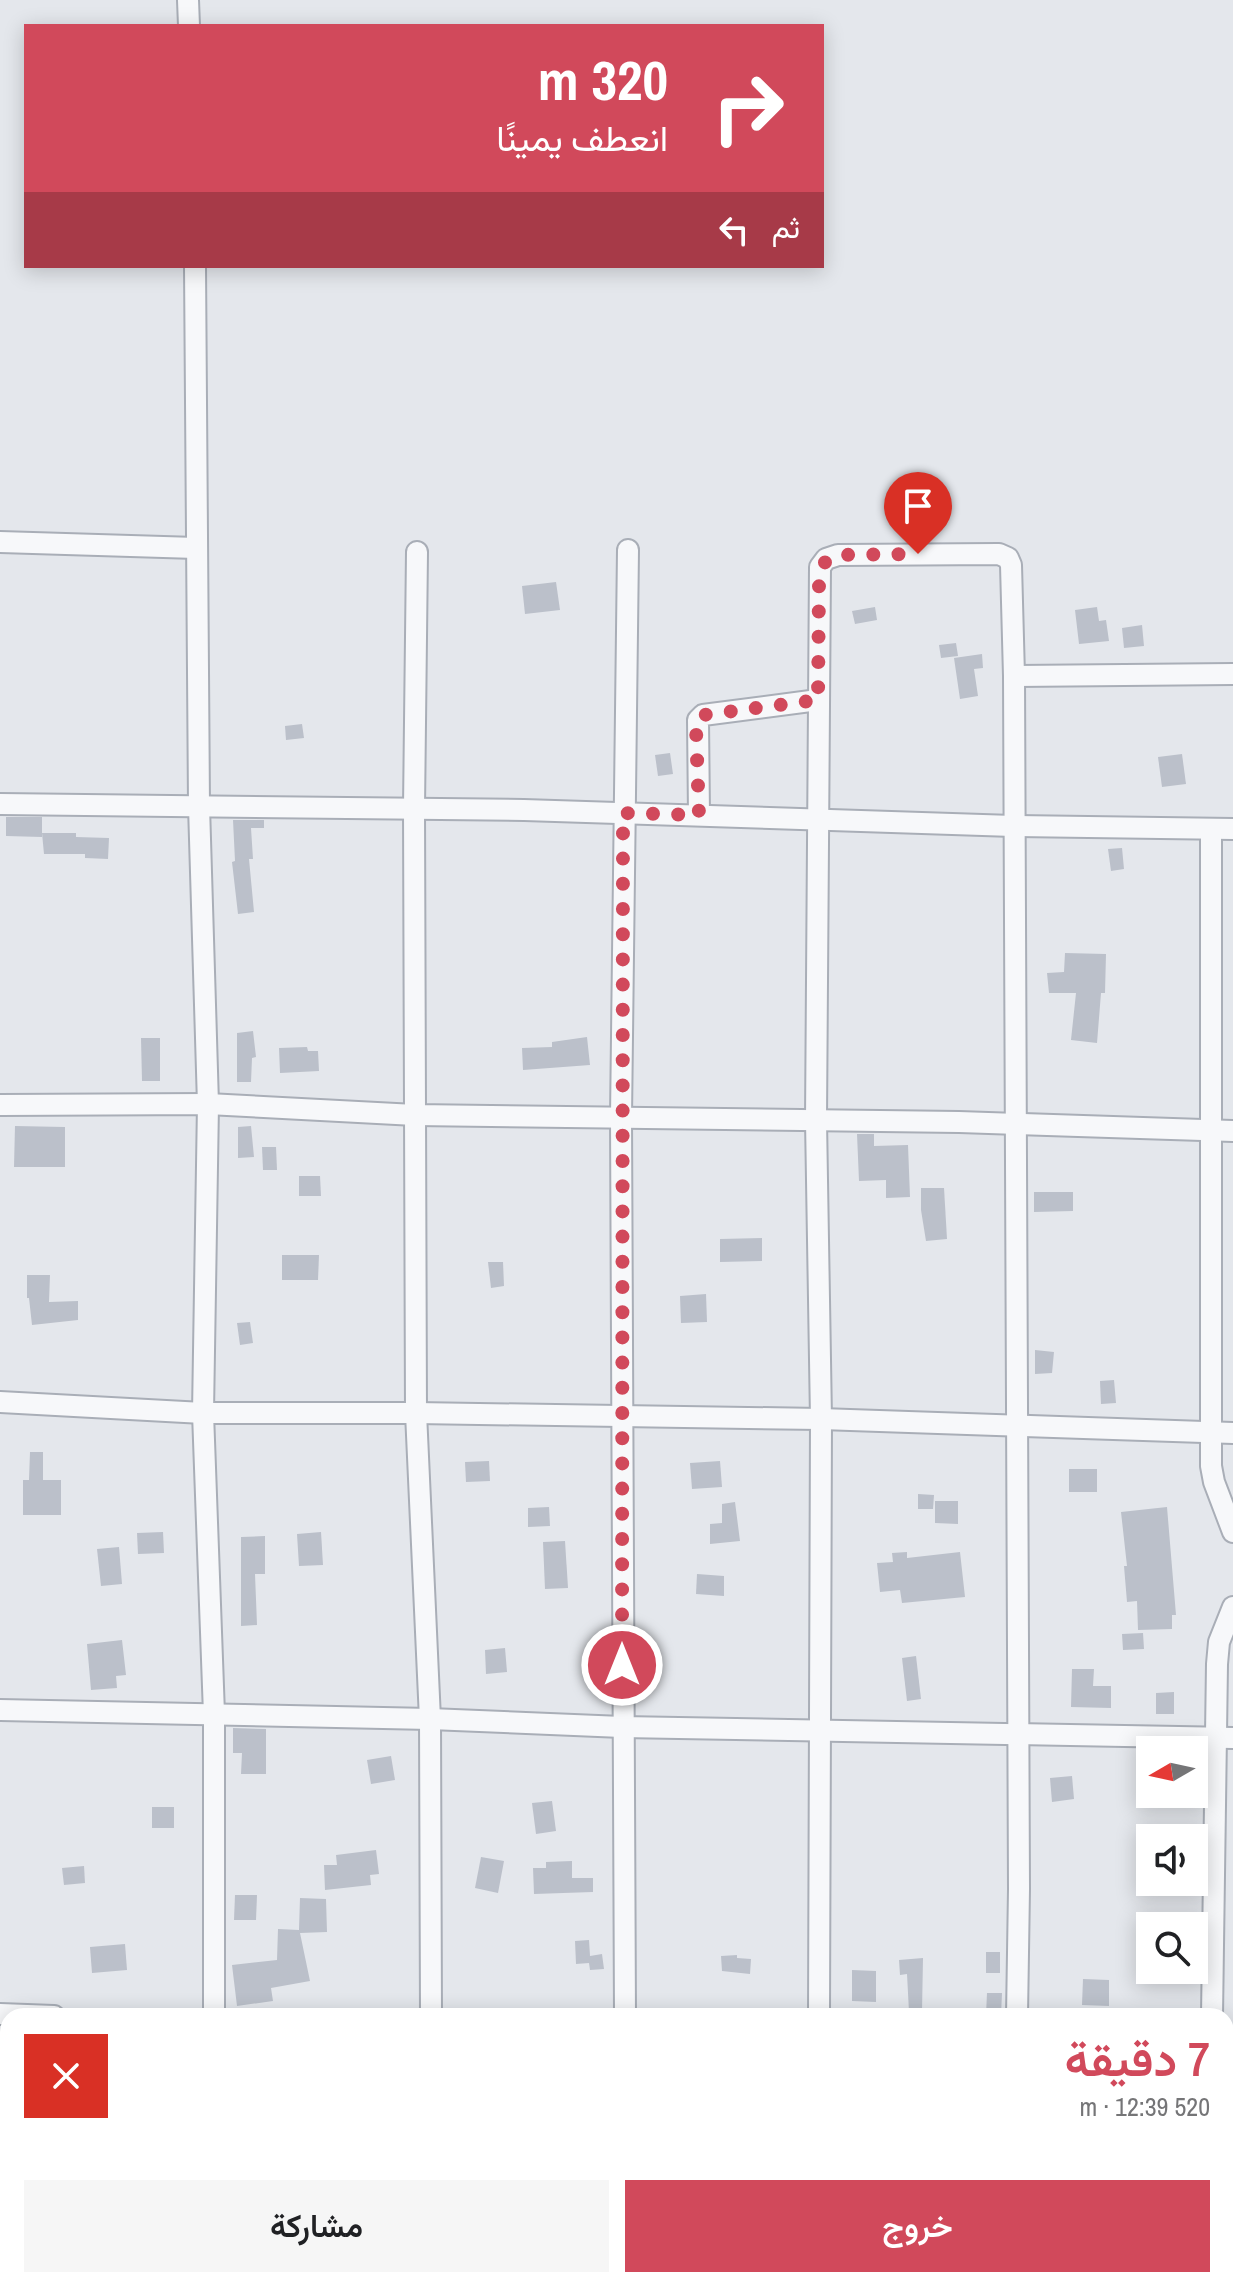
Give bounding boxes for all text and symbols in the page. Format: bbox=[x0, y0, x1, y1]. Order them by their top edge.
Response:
text: 320 m bbox=[538, 42, 668, 117]
icon: right bbox=[696, 56, 800, 160]
text: انعطف يمينًا bbox=[496, 114, 668, 162]
text: ثم bbox=[772, 207, 800, 247]
icon: left bbox=[712, 208, 756, 252]
pin bbox=[884, 472, 952, 554]
icon: arrive bbox=[896, 484, 940, 528]
position arrow bbox=[580, 1623, 664, 1707]
north arrow bbox=[1136, 1736, 1208, 1808]
map controls bbox=[1136, 1736, 1208, 1984]
button: sound bbox=[1136, 1824, 1208, 1896]
button: search bbox=[1136, 1912, 1208, 1984]
text: 7 دقيقة bbox=[1064, 2026, 1210, 2091]
button: close bbox=[24, 2034, 108, 2118]
text: 520 m · 12:39 bbox=[1080, 2089, 1210, 2124]
button: مشاركة bbox=[24, 2180, 609, 2272]
button: خروج bbox=[625, 2180, 1210, 2272]

